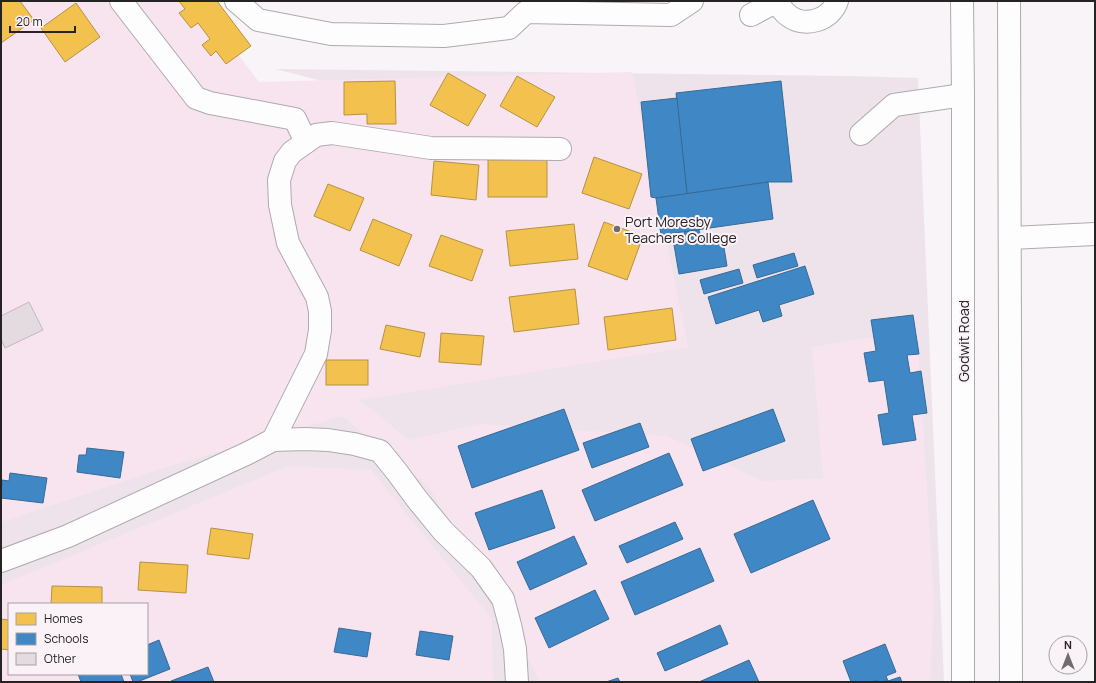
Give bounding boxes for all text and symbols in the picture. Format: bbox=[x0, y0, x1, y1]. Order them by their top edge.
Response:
scale bar bbox=[10, 8, 75, 34]
text: 20 m bbox=[16, 13, 43, 30]
place label: Port Moresby Teachers College bbox=[625, 212, 737, 247]
marker: Port Moresby Teachers College bbox=[612, 224, 622, 234]
street label: Godwit Road bbox=[954, 300, 973, 382]
legend bbox=[8, 603, 148, 675]
text: Homes bbox=[44, 610, 83, 627]
text: Schools bbox=[44, 630, 88, 647]
north arrow bbox=[1048, 635, 1088, 675]
text: N bbox=[1064, 637, 1072, 652]
text: Other bbox=[44, 650, 77, 667]

